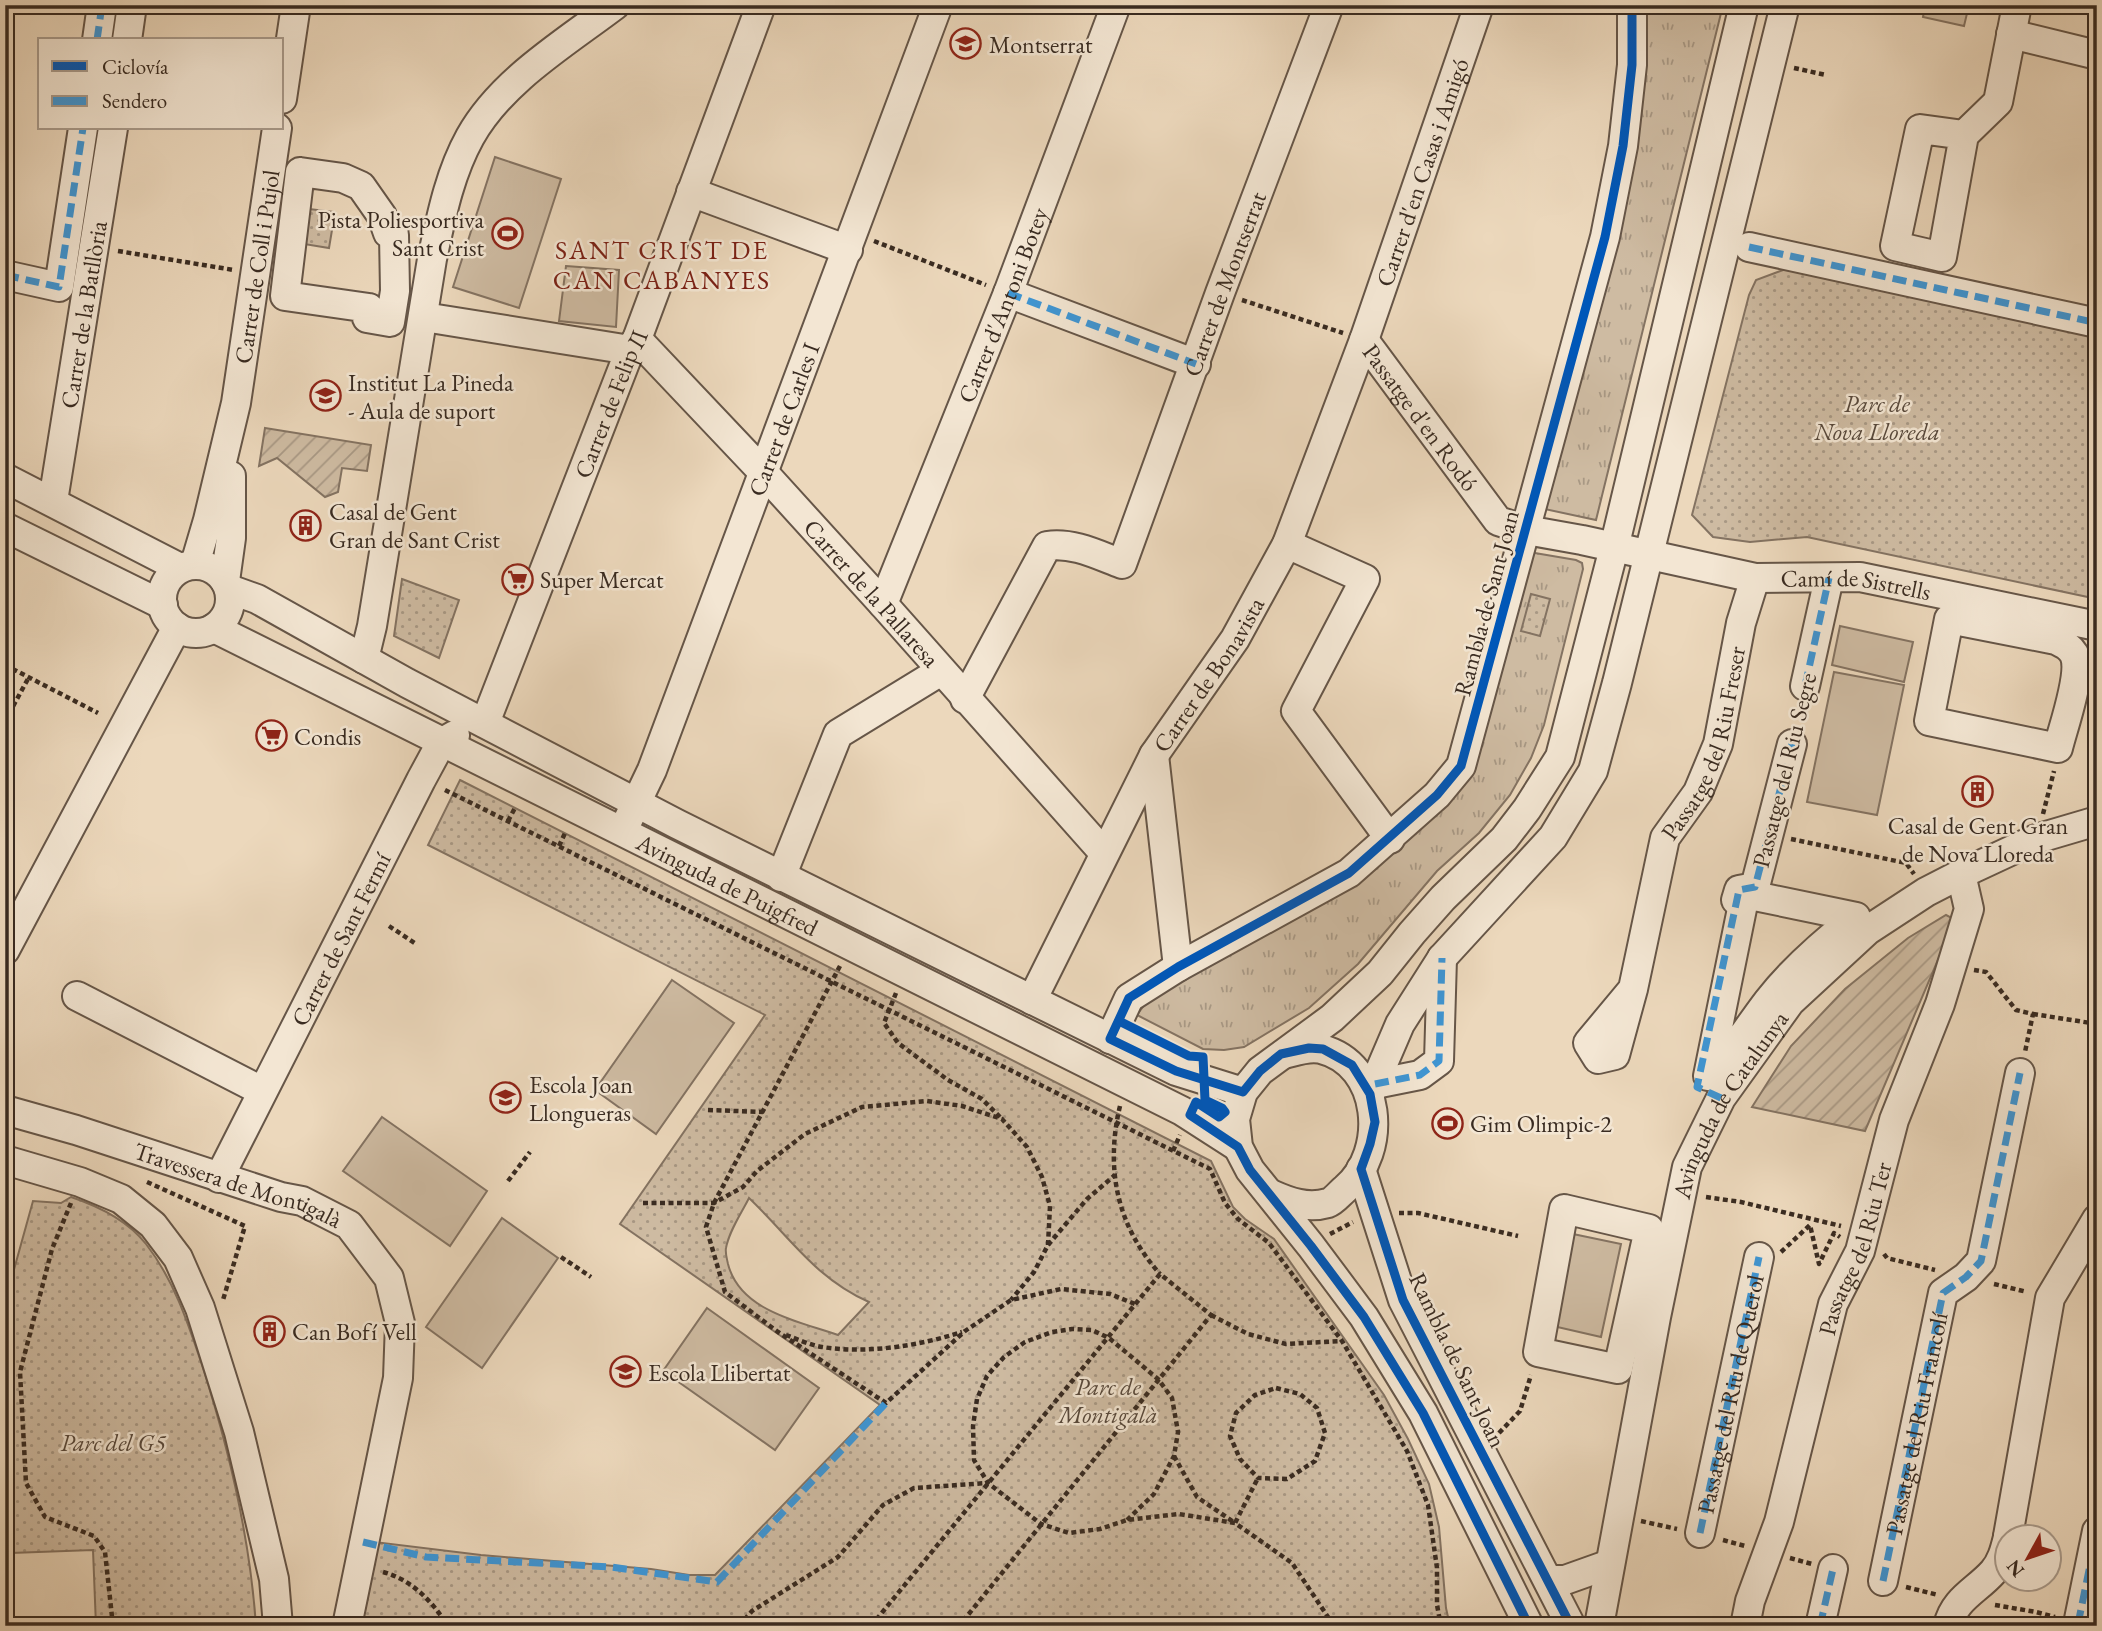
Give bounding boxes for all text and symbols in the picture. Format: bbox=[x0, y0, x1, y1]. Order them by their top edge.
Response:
school or university icon: Montserrat bbox=[949, 27, 983, 61]
place label: Montserrat bbox=[989, 29, 1093, 60]
legend bbox=[38, 38, 284, 130]
text: Ciclovía bbox=[102, 53, 169, 80]
street label: Carrer d'en Casas i Amigó bbox=[1368, 54, 1475, 290]
text: Sendero bbox=[102, 87, 167, 114]
street label: Carrer de Coll i Pujol bbox=[227, 167, 286, 366]
street label: Carrer de Montserrat bbox=[1176, 186, 1273, 380]
street label: Carrer d'Antoni Botey bbox=[950, 202, 1054, 407]
place label: Pista Poliesportiva Sant Crist bbox=[317, 204, 484, 263]
sports icon: Pista Poliesportiva Sant Crist bbox=[490, 216, 524, 250]
street label: Carrer de la Batllòria bbox=[53, 218, 113, 410]
district label: SANT CRIST DE CAN CABANYES bbox=[553, 233, 771, 297]
street label: Carrer de Felip II bbox=[566, 326, 654, 482]
street label: Passatge d'en Rodó bbox=[1356, 337, 1486, 497]
street label: Carrer de Carles I bbox=[740, 338, 826, 500]
place label: Institut La Pineda - Aula de suport bbox=[348, 367, 514, 426]
school or university icon: Institut La Pineda - Aula de suport bbox=[308, 379, 342, 413]
park label: Parc de Nova Lloreda bbox=[1813, 388, 1940, 447]
place label: Casal de Gent Gran de Sant Crist bbox=[329, 496, 500, 555]
street label: Rambla de Sant Joan bbox=[1446, 506, 1526, 699]
building icon: Casal de Gent Gran de Sant Crist bbox=[289, 508, 323, 542]
street label: Carrer de la Pallaresa bbox=[798, 512, 947, 674]
street label: Camí de Sistrells bbox=[1781, 561, 1934, 607]
supermarket icon: Super Mercat bbox=[500, 562, 534, 596]
place label: Super Mercat bbox=[540, 564, 664, 595]
street label: Carrer de Bonavista bbox=[1145, 591, 1271, 758]
street label: Passatge del Riu Freser bbox=[1653, 644, 1752, 846]
street label: Passatge del Riu Segre bbox=[1745, 669, 1823, 871]
supermarket icon: Condis bbox=[254, 719, 288, 753]
place label: Condis bbox=[294, 721, 361, 752]
building icon: Casal de Gent Gran de Nova Lloreda bbox=[1961, 774, 1995, 808]
place label: Casal de Gent Gran de Nova Lloreda bbox=[1888, 810, 2069, 869]
street label: Avinguda de Puigfred bbox=[631, 825, 824, 943]
street label: Carrer de Sant Fermí bbox=[283, 847, 397, 1031]
street label: Avinguda de Catalunya bbox=[1665, 1004, 1795, 1203]
place label: Escola Joan Llongueras bbox=[529, 1069, 633, 1128]
school or university icon: Escola Joan Llongueras bbox=[489, 1081, 523, 1115]
sports icon: Gim Olimpic-2 bbox=[1430, 1106, 1464, 1140]
place label: Gim Olimpic-2 bbox=[1470, 1108, 1612, 1139]
street label: Travessera de Montigalà bbox=[130, 1135, 348, 1235]
street label: Passatge del Riu Ter bbox=[1810, 1159, 1898, 1338]
street label: Rambla de Sant Joan bbox=[1402, 1267, 1514, 1453]
street label: Passatge del Riu de Querol bbox=[1689, 1272, 1770, 1516]
street label: Passatge del Riu Francolí bbox=[1878, 1309, 1954, 1537]
building icon: Can Bofí Vell bbox=[252, 1314, 286, 1348]
place label: Can Bofí Vell bbox=[292, 1316, 417, 1347]
school or university icon: Escola Llibertat bbox=[608, 1355, 642, 1389]
place label: Escola Llibertat bbox=[648, 1357, 791, 1388]
park label: Parc de Montigalà bbox=[1056, 1371, 1158, 1430]
park label: Parc del G5 bbox=[61, 1427, 167, 1458]
north arrow bbox=[1994, 1522, 2064, 1592]
text: N bbox=[2000, 1554, 2030, 1583]

